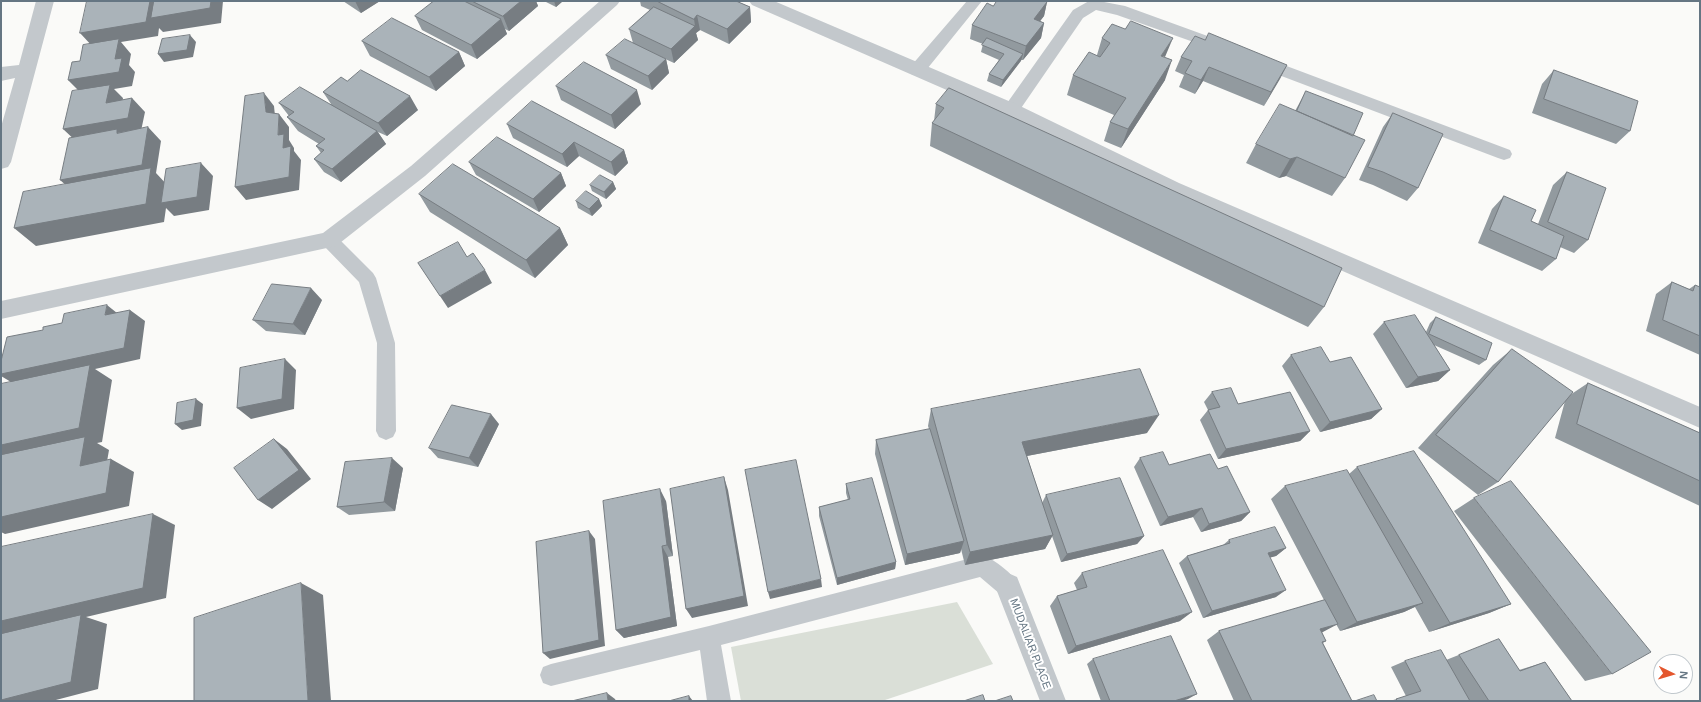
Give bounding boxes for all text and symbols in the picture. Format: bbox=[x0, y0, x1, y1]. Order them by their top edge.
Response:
street label: MUDALIAR PLACE bbox=[1007, 597, 1053, 691]
north arrow bbox=[1653, 654, 1693, 694]
text: N bbox=[1678, 670, 1690, 679]

